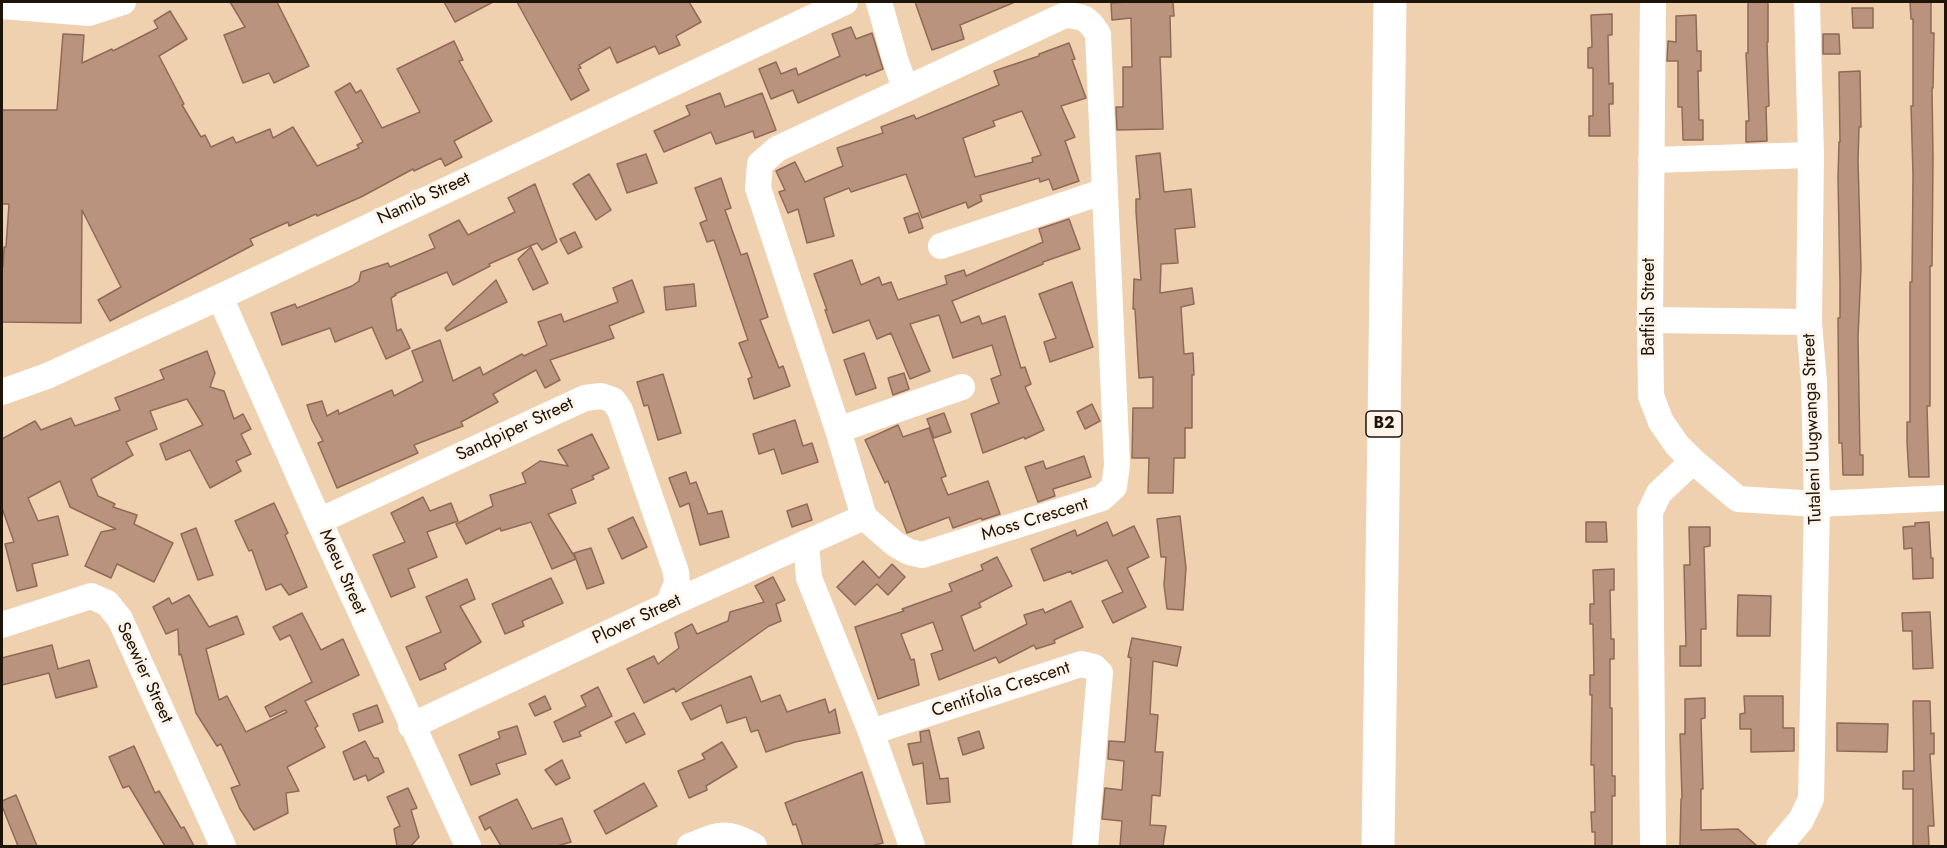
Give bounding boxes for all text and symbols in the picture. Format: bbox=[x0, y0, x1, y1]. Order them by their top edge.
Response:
street label: Namib Street bbox=[374, 168, 474, 230]
street label: Batfish Street bbox=[1639, 258, 1661, 356]
street label: Tutaleni Uugwanga Street bbox=[1799, 333, 1827, 525]
street label: Sandpiper Street bbox=[453, 393, 577, 467]
road number: B2 bbox=[1366, 411, 1402, 437]
street label: Moss Crescent bbox=[979, 493, 1091, 547]
street label: Meeu Street bbox=[314, 526, 370, 618]
street label: Plover Street bbox=[589, 590, 685, 650]
street label: Seewier Street bbox=[111, 619, 177, 727]
street label: Centifolia Crescent bbox=[929, 657, 1073, 723]

